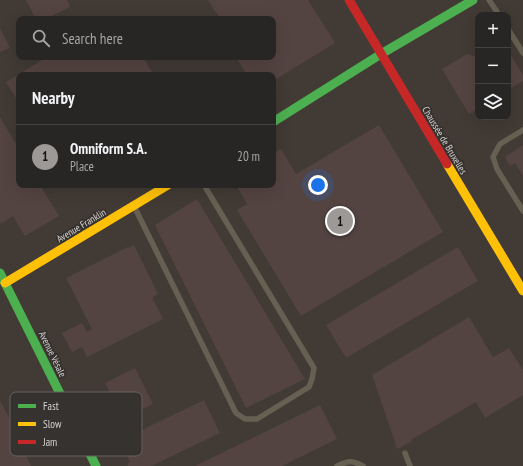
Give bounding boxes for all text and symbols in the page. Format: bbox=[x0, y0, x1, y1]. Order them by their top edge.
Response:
map controls bbox=[475, 12, 511, 120]
button: + bbox=[475, 12, 511, 48]
search box bbox=[16, 16, 276, 60]
icon: search bbox=[30, 27, 52, 49]
text: Search here bbox=[62, 29, 123, 48]
button: − bbox=[475, 48, 511, 84]
button: layers bbox=[475, 84, 511, 120]
text: Nearby bbox=[32, 87, 75, 109]
street label: Chaussée de Bruxelles bbox=[419, 104, 470, 177]
text: Omniform S.A. bbox=[70, 139, 147, 158]
text: 1 bbox=[42, 148, 48, 165]
text: 20 m bbox=[237, 148, 260, 165]
text: Place bbox=[70, 158, 94, 175]
your location bbox=[308, 175, 328, 195]
street label: Avenue Franklin bbox=[54, 206, 108, 245]
pin: 1 bbox=[327, 206, 353, 236]
street label: Avenue Vésale bbox=[36, 329, 69, 379]
legend bbox=[10, 392, 142, 456]
text: Fast bbox=[43, 399, 59, 413]
text: Slow bbox=[43, 417, 62, 431]
text: Jam bbox=[42, 435, 57, 449]

